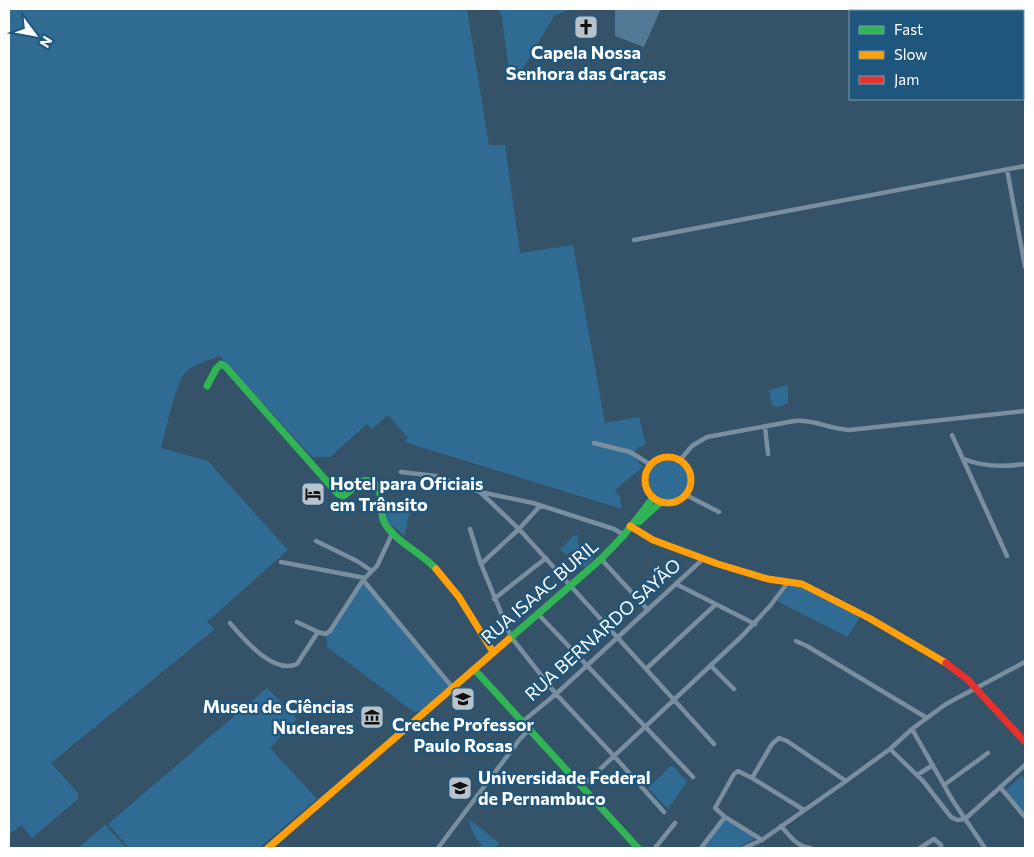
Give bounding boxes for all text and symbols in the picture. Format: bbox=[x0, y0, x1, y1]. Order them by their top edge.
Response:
north arrow bbox=[10, 10, 60, 60]
legend bbox=[849, 10, 1024, 100]
church icon: Capela Nossa Senhora das Graças bbox=[573, 14, 599, 40]
text: Fast bbox=[894, 20, 923, 38]
text: N bbox=[36, 33, 56, 51]
place label: Capela Nossa Senhora das Graças bbox=[506, 41, 666, 84]
text: Slow bbox=[894, 45, 927, 63]
text: Jam bbox=[894, 70, 919, 88]
place label: Hotel para Oficiais em Trânsito bbox=[330, 472, 484, 515]
hotel icon: Hotel para Oficiais em Trânsito bbox=[300, 481, 326, 507]
street label: RUA ISAAC BURIL bbox=[476, 534, 602, 648]
street label: RUA BERNARDO SAYÃO bbox=[520, 553, 685, 705]
school or university icon: Creche Professor Paulo Rosas bbox=[450, 686, 476, 712]
place label: Museu de Ciências Nucleares bbox=[203, 695, 354, 738]
museum icon: Museu de Ciências Nucleares bbox=[359, 704, 385, 730]
place label: Creche Professor Paulo Rosas bbox=[392, 713, 535, 756]
place label: Universidade Federal de Pernambuco bbox=[478, 766, 651, 809]
school or university icon: Universidade Federal de Pernambuco bbox=[447, 775, 473, 801]

